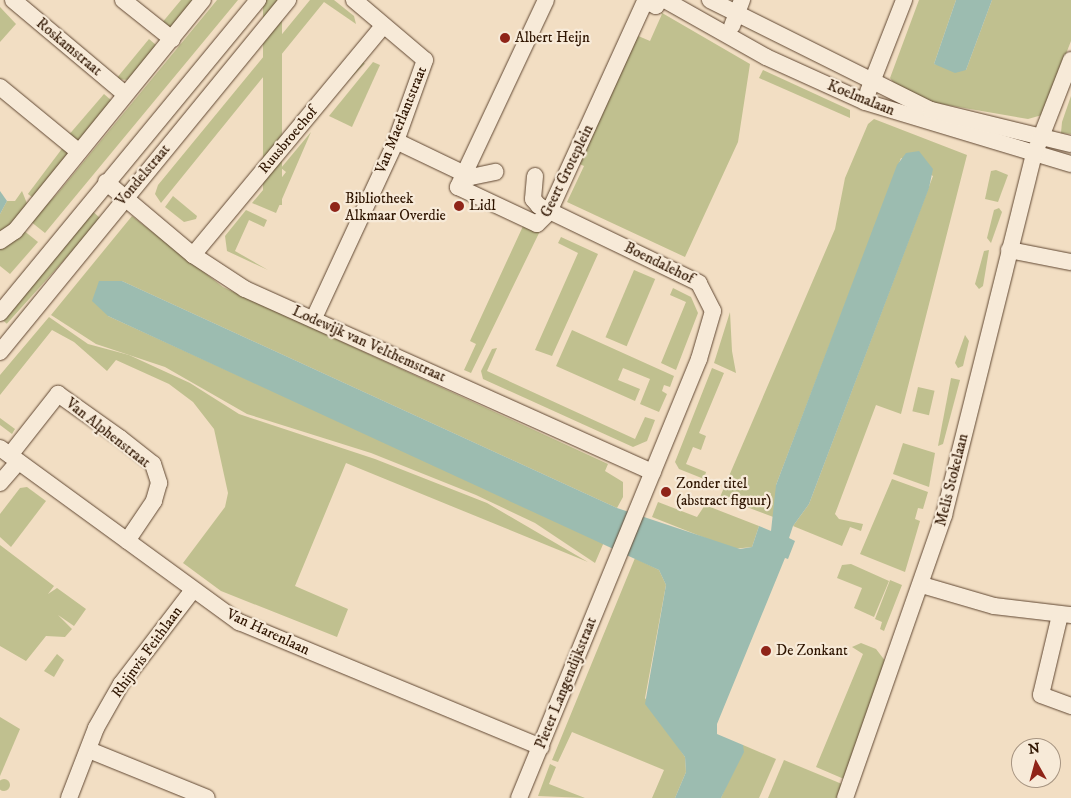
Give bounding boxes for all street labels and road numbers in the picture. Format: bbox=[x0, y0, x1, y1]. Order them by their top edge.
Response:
street label: Roskamstraat bbox=[32, 14, 106, 80]
street label: Van Maerlantstraat bbox=[371, 64, 431, 176]
street label: Koelmalaan bbox=[825, 76, 897, 120]
street label: Ruusbroechof bbox=[255, 103, 321, 177]
street label: Geert Groteplein bbox=[537, 122, 597, 220]
street label: Vondelstraat bbox=[112, 141, 174, 209]
street label: Boendalehof bbox=[621, 238, 697, 288]
street label: Lodewijk van Velthemstraat bbox=[290, 302, 448, 386]
street label: Van Alphenstraat bbox=[62, 394, 154, 472]
street label: Melis Stokelaan bbox=[932, 432, 972, 528]
street label: Rhijnvis Feithlaan bbox=[108, 603, 186, 701]
street label: Van Harenlaan bbox=[224, 605, 312, 659]
street label: Pieter Langendijkstraat bbox=[531, 615, 601, 751]

